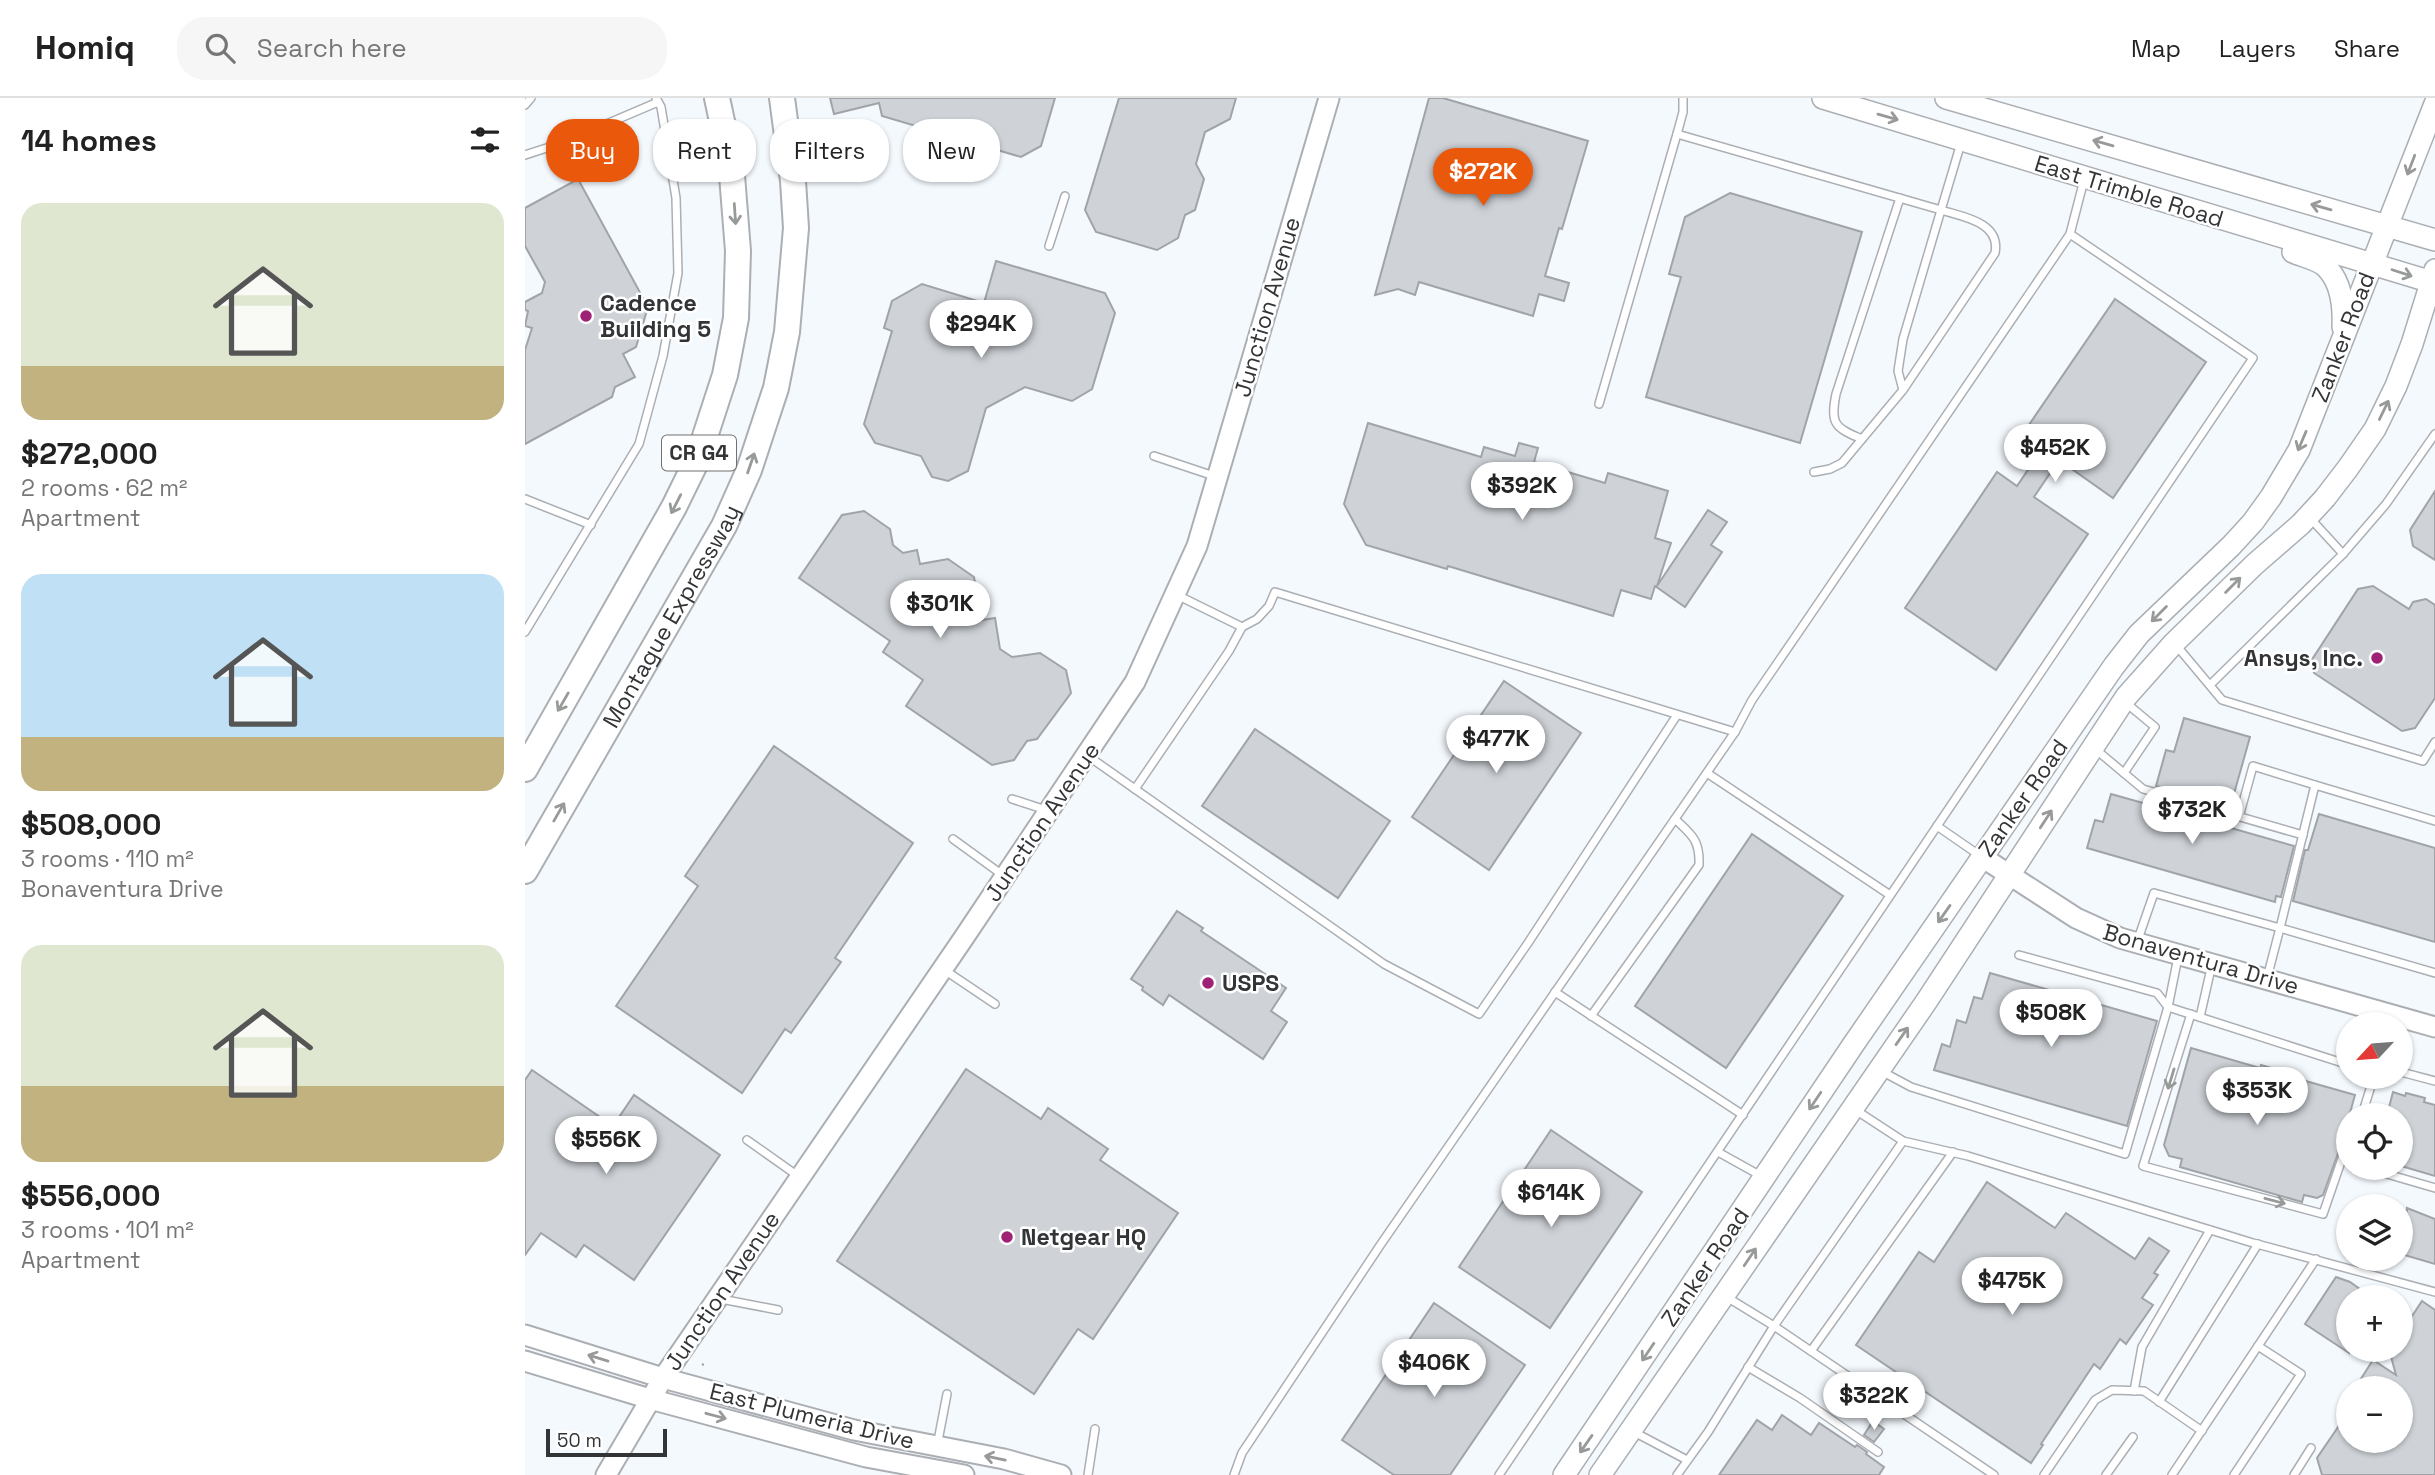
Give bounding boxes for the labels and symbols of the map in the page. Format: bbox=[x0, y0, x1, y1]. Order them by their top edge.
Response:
one-way arrow bbox=[1877, 112, 1899, 125]
one-way arrow bbox=[2092, 136, 2115, 149]
pin: $272K bbox=[1434, 148, 1532, 208]
street label: East Trimble Road bbox=[2031, 148, 2227, 234]
one-way arrow bbox=[2404, 154, 2416, 176]
one-way arrow bbox=[2311, 199, 2333, 212]
one-way arrow bbox=[729, 202, 742, 224]
street label: Junction Avenue bbox=[1227, 214, 1307, 400]
one-way arrow bbox=[2390, 267, 2412, 280]
street label: Zanker Road bbox=[2304, 268, 2382, 406]
place label: Cadence Building 5 bbox=[600, 288, 711, 344]
pin: $294K bbox=[932, 300, 1030, 360]
marker: Cadence Building 5 bbox=[578, 308, 594, 324]
one-way arrow bbox=[2378, 400, 2392, 421]
pin: $452K bbox=[2006, 424, 2104, 484]
one-way arrow bbox=[2295, 429, 2308, 451]
road number: CR G4 bbox=[662, 436, 736, 470]
one-way arrow bbox=[746, 452, 758, 474]
pin: $392K bbox=[1473, 462, 1571, 522]
one-way arrow bbox=[668, 493, 682, 514]
street label: Montague Expressway bbox=[596, 500, 747, 733]
one-way arrow bbox=[2224, 577, 2241, 594]
pin: $301K bbox=[891, 580, 989, 640]
one-way arrow bbox=[2150, 606, 2167, 623]
place label: Ansys, Inc. bbox=[2244, 643, 2363, 673]
marker: Ansys, Inc. bbox=[2369, 650, 2385, 666]
one-way arrow bbox=[556, 692, 570, 712]
pin: $477K bbox=[1447, 716, 1545, 775]
street label: Zanker Road bbox=[1971, 733, 2075, 863]
street label: Junction Avenue bbox=[978, 737, 1106, 907]
pin: $732K bbox=[2143, 786, 2241, 846]
one-way arrow bbox=[552, 802, 566, 822]
one-way arrow bbox=[2040, 810, 2054, 830]
one-way arrow bbox=[1937, 903, 1951, 923]
street label: Bonaventura Drive bbox=[2099, 917, 2303, 1001]
place label: USPS bbox=[1222, 968, 1279, 998]
marker: USPS bbox=[1200, 975, 1216, 991]
pin: $508K bbox=[2002, 990, 2100, 1049]
north arrow bbox=[2336, 1012, 2413, 1088]
one-way arrow bbox=[1895, 1027, 1909, 1046]
one-way arrow bbox=[2163, 1068, 2176, 1090]
pin: $353K bbox=[2208, 1068, 2306, 1127]
one-way arrow bbox=[1808, 1091, 1822, 1110]
pin: $556K bbox=[557, 1116, 655, 1176]
pin: $614K bbox=[1502, 1170, 1600, 1229]
one-way arrow bbox=[2264, 1196, 2286, 1209]
street label: Zanker Road bbox=[1654, 1202, 1756, 1332]
street label: Junction Avenue bbox=[658, 1206, 786, 1376]
place label: Netgear HQ bbox=[1021, 1222, 1146, 1252]
marker: Netgear HQ bbox=[999, 1229, 1015, 1245]
one-way arrow bbox=[1743, 1248, 1757, 1267]
pin: $475K bbox=[1963, 1258, 2061, 1317]
pin: $406K bbox=[1385, 1340, 1483, 1399]
one-way arrow bbox=[1641, 1341, 1655, 1361]
one-way arrow bbox=[587, 1350, 609, 1363]
pin: $322K bbox=[1825, 1372, 1923, 1432]
street label: East Plumeria Drive bbox=[707, 1376, 917, 1456]
one-way arrow bbox=[705, 1411, 727, 1424]
scale bar bbox=[546, 1426, 667, 1458]
one-way arrow bbox=[1579, 1434, 1593, 1453]
one-way arrow bbox=[984, 1450, 1007, 1464]

